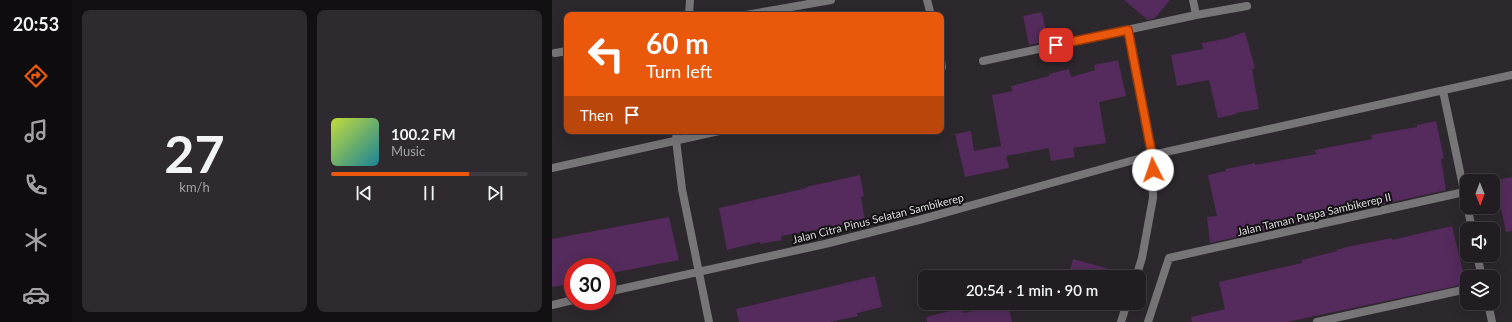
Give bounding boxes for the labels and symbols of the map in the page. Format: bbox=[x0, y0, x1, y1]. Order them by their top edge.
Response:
pin bbox=[1039, 28, 1073, 62]
position arrow bbox=[1132, 149, 1174, 191]
north arrow bbox=[1460, 174, 1500, 214]
street label: Jalan Citra Pinus Selatan Sambikerep bbox=[791, 190, 965, 246]
street label: Jalan Taman Puspa Sambikerep II bbox=[1236, 190, 1392, 238]
speed limit sign: 30 bbox=[564, 258, 616, 310]

